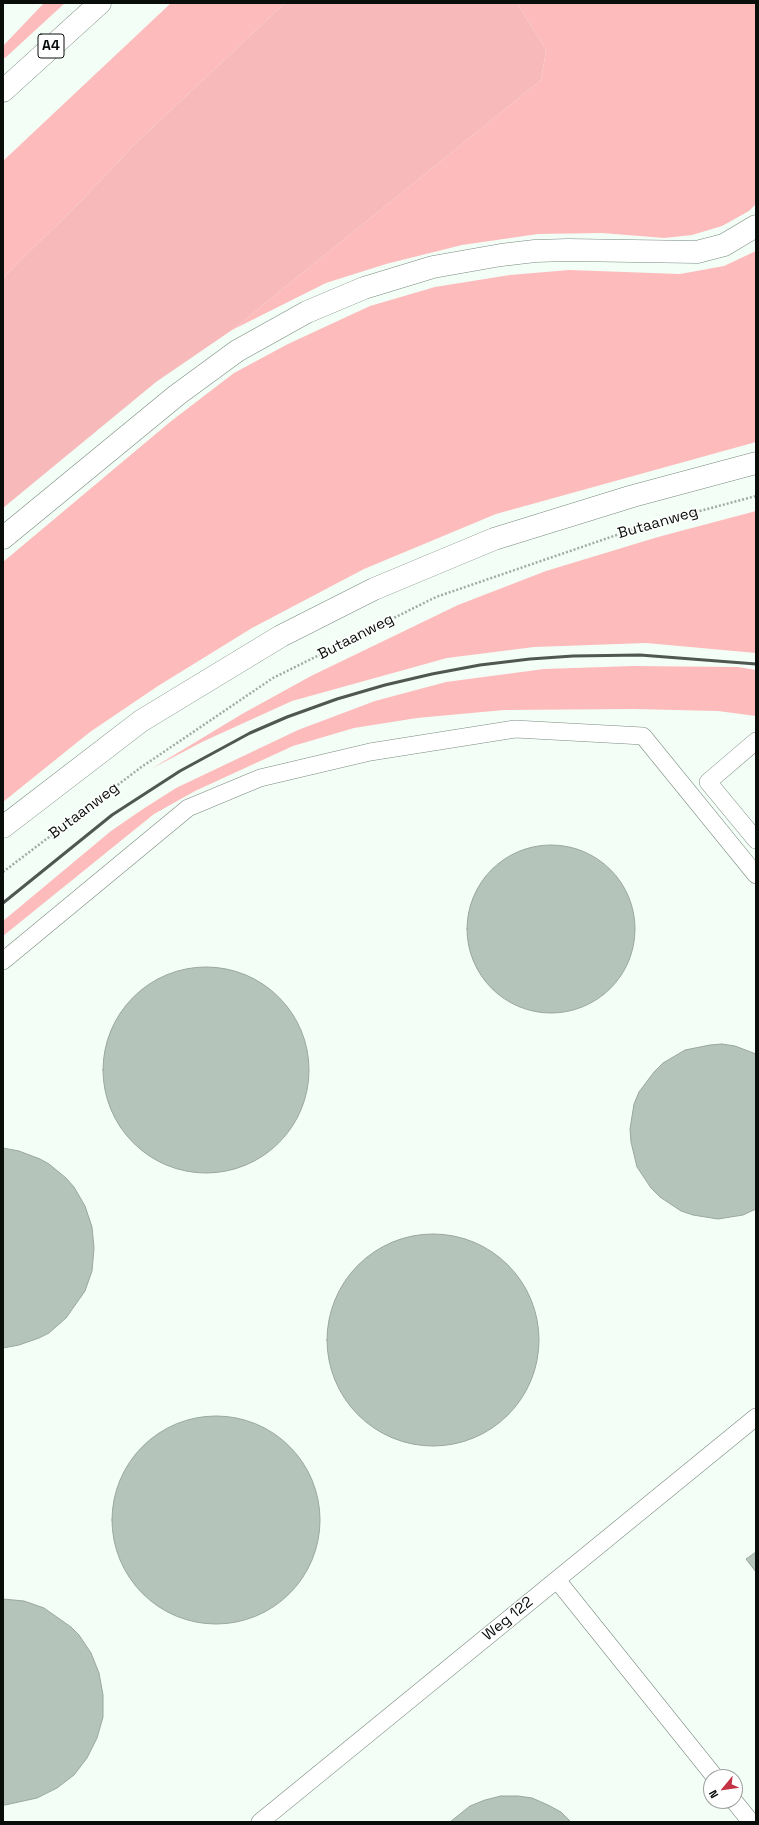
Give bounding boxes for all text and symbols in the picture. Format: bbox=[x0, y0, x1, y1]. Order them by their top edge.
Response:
road number: A4 bbox=[38, 34, 64, 58]
street label: Butaanweg bbox=[616, 503, 700, 543]
street label: Butaanweg bbox=[315, 610, 397, 664]
street label: Butaanweg bbox=[46, 779, 122, 843]
street label: Weg 122 bbox=[479, 1593, 537, 1645]
north arrow bbox=[703, 1769, 743, 1809]
text: N bbox=[705, 1788, 721, 1801]

